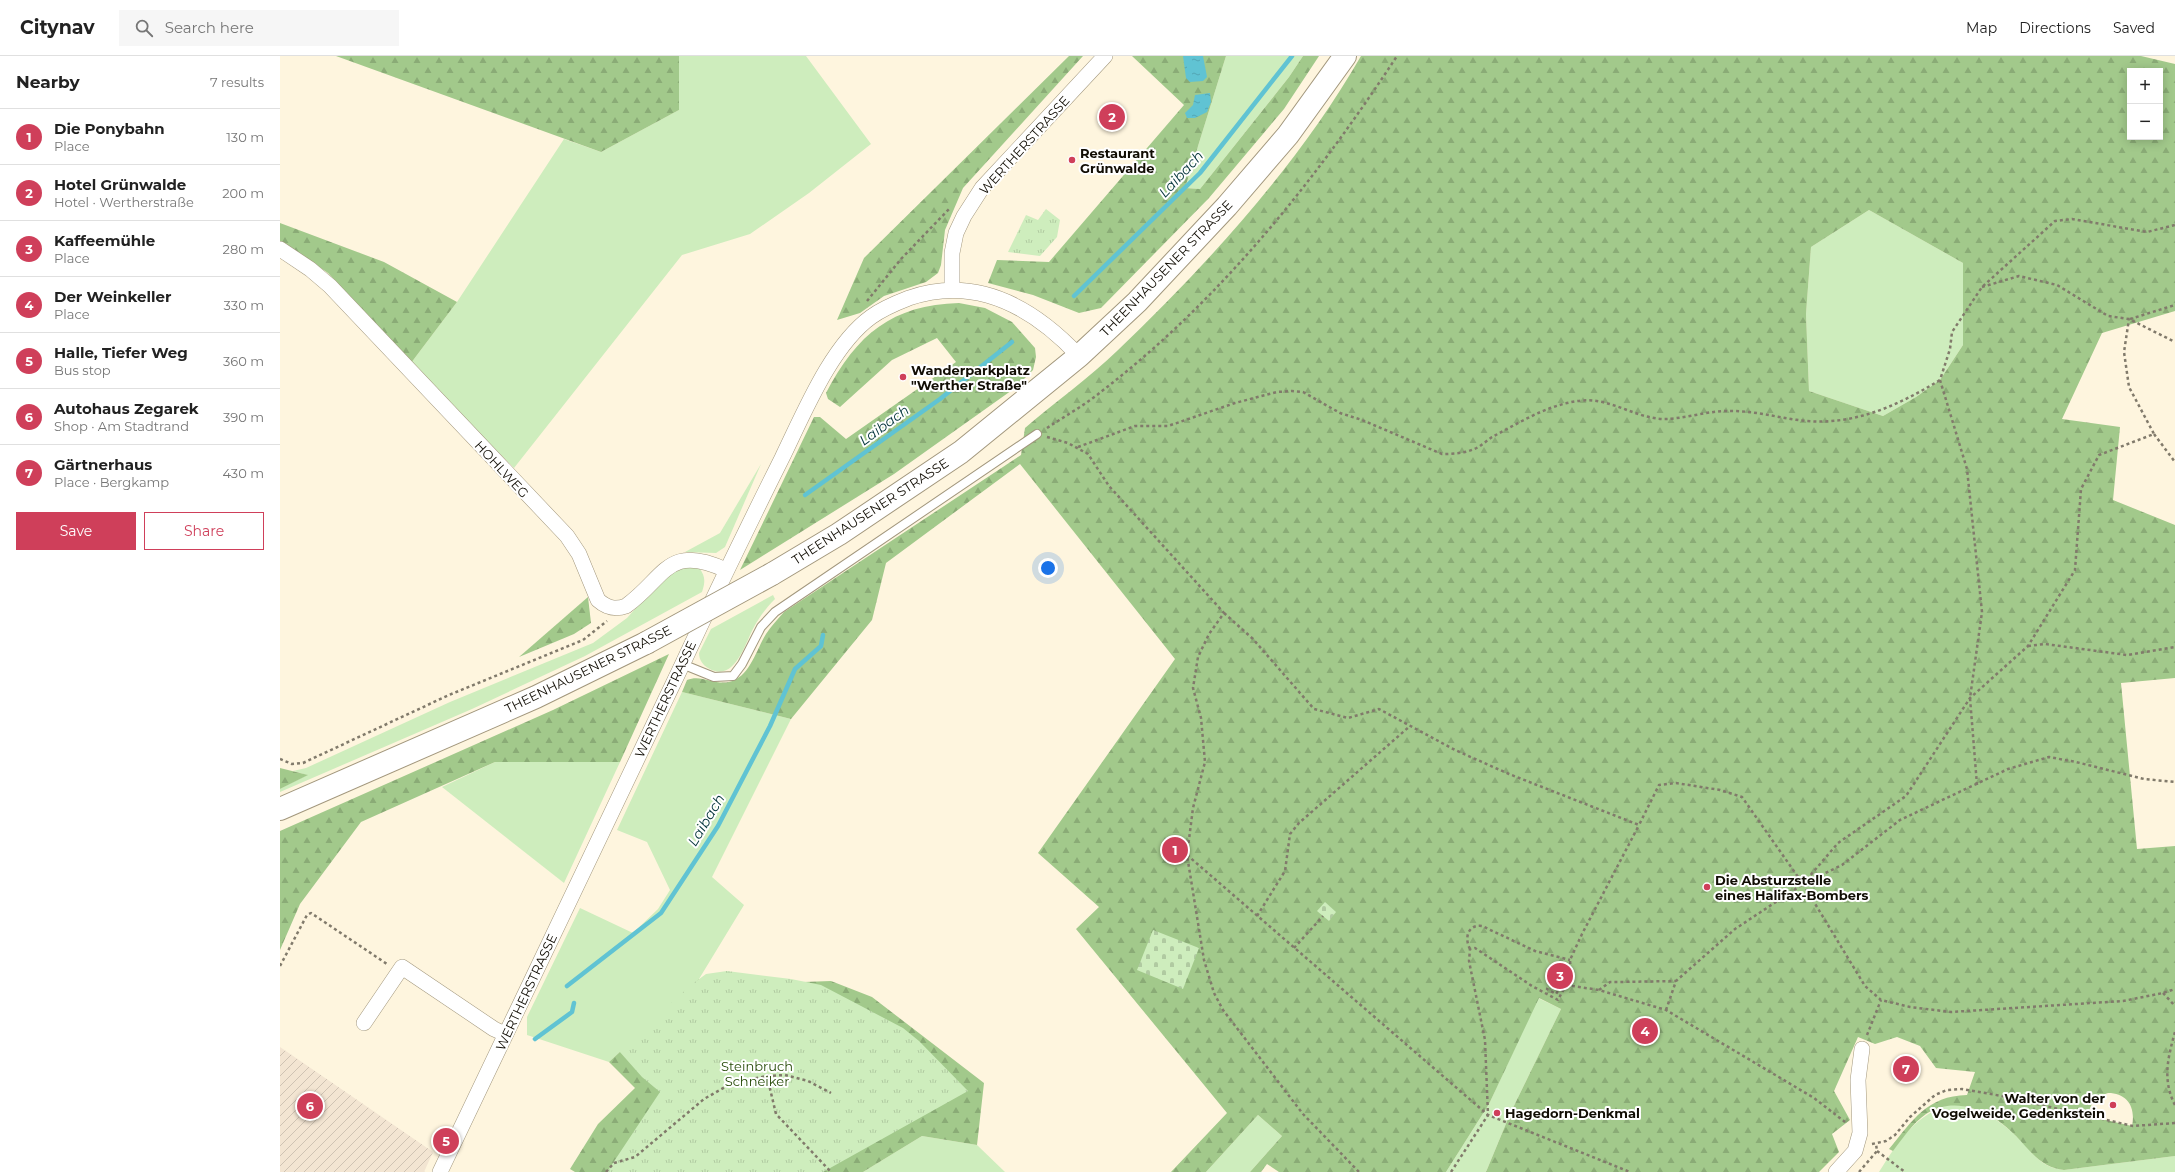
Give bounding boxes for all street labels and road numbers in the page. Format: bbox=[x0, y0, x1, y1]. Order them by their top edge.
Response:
street label: WERTHERSTRASSE bbox=[976, 92, 1072, 198]
street label: THEENHAUSENER STRASSE bbox=[1097, 196, 1235, 340]
street label: HOHLWEG bbox=[472, 437, 532, 501]
street label: THEENHAUSENER STRASSE bbox=[789, 454, 951, 568]
street label: THEENHAUSENER STRASSE bbox=[502, 622, 674, 716]
street label: WERTHERSTRASSE bbox=[631, 638, 699, 760]
street label: WERTHERSTRASSE bbox=[492, 931, 560, 1053]

